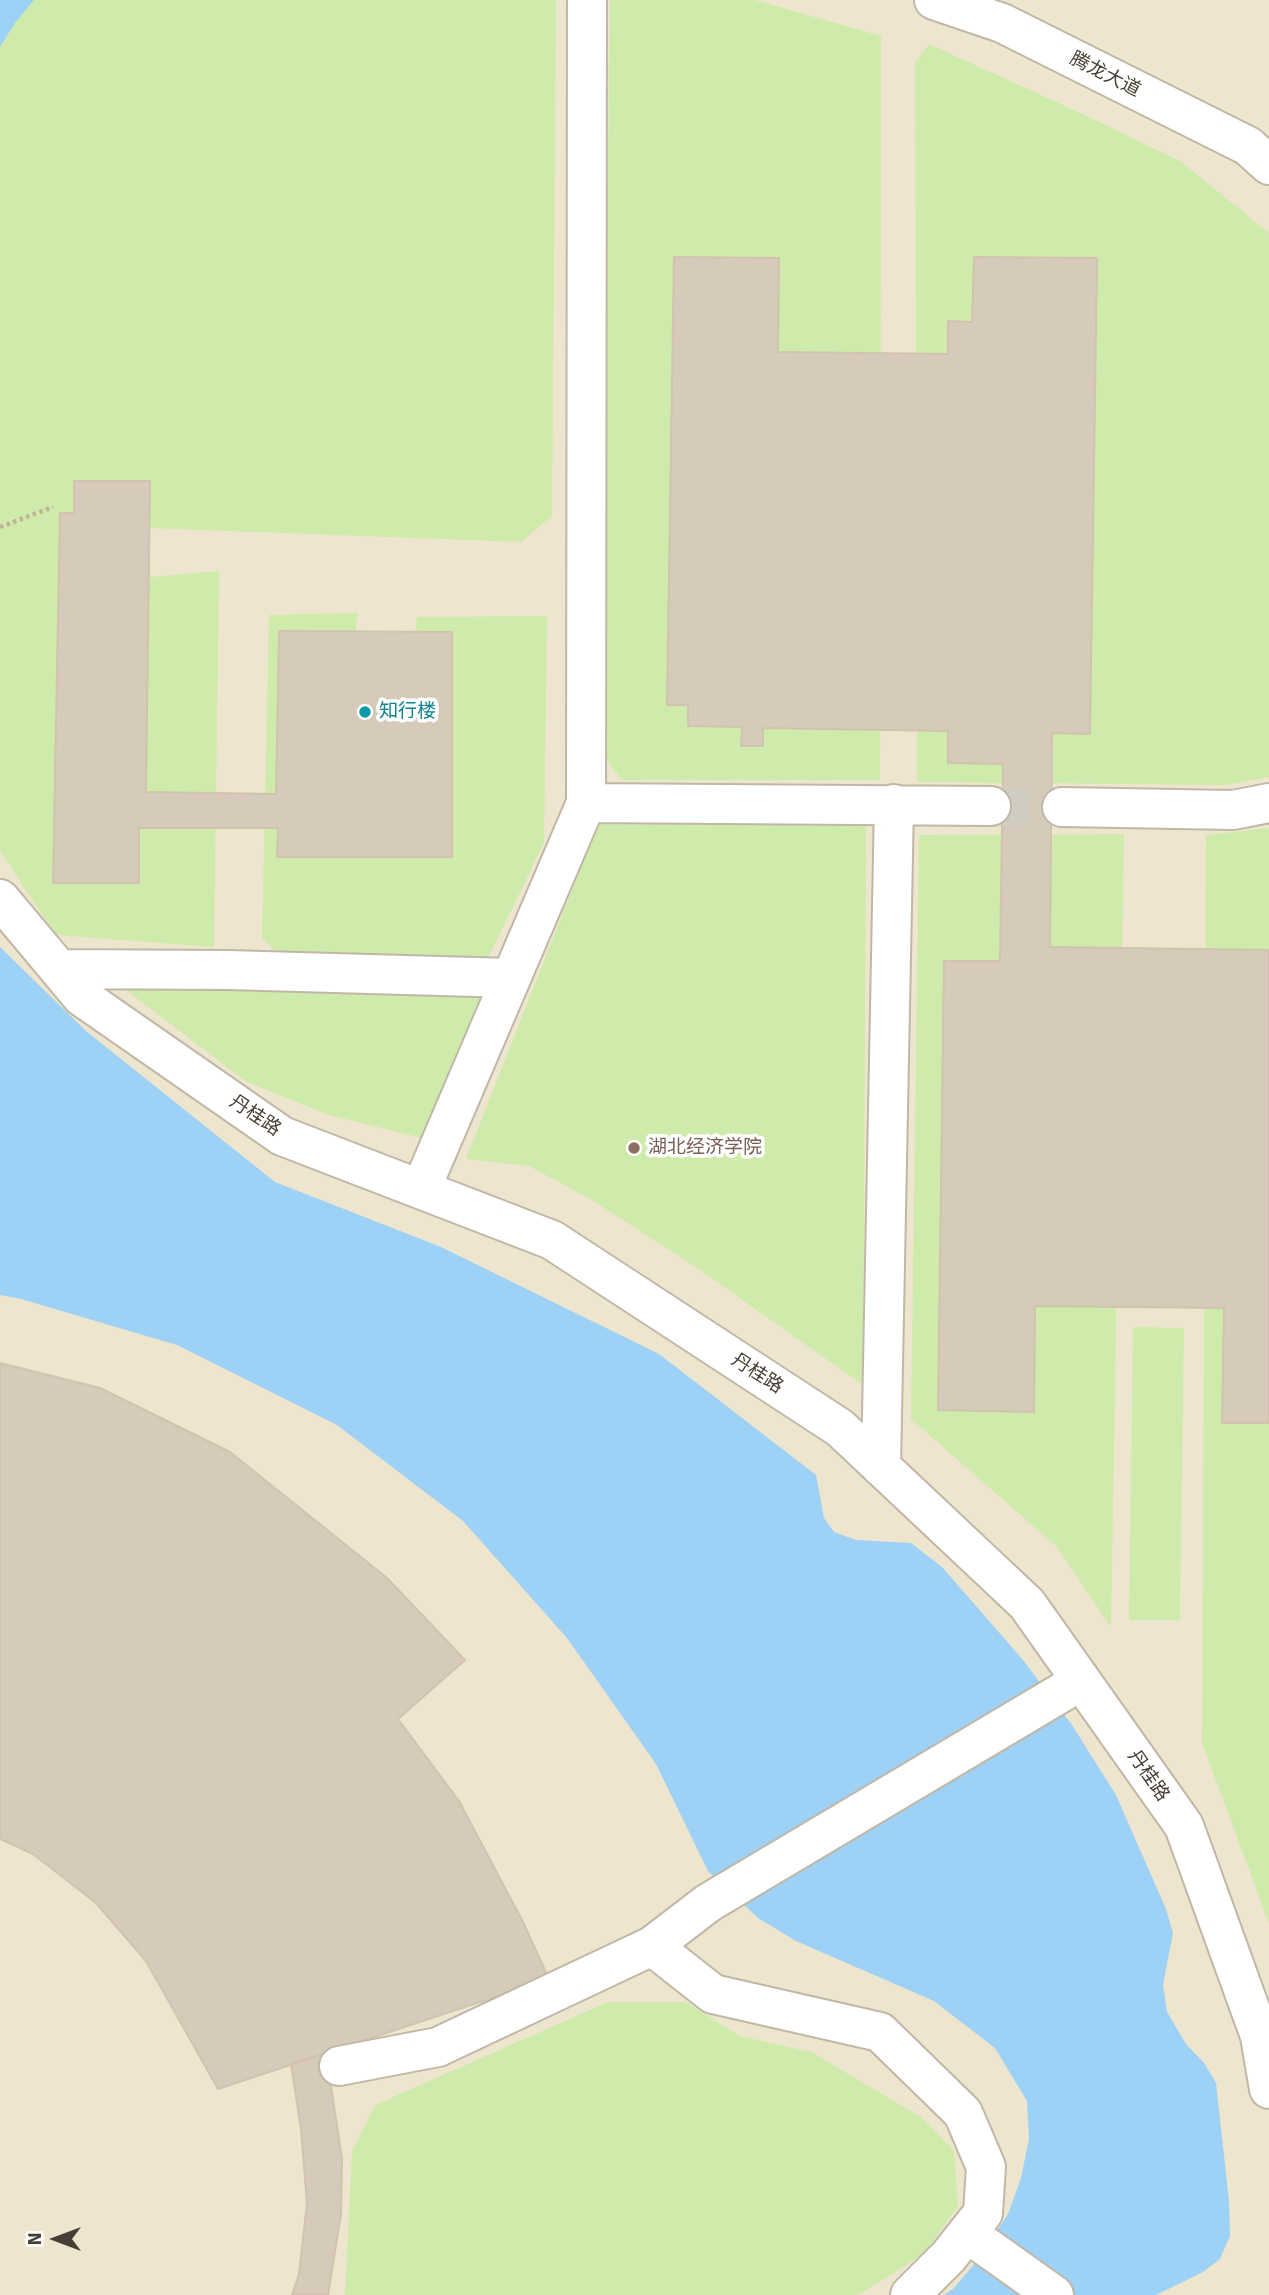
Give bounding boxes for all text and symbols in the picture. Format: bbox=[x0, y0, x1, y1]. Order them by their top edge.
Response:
street label: 腾龙大道 bbox=[1066, 48, 1144, 102]
place label: 知行楼 bbox=[379, 701, 436, 723]
marker: 知行楼 bbox=[357, 704, 373, 720]
street label: 丹桂路 bbox=[225, 1091, 285, 1141]
place label: 湖北经济学院 bbox=[648, 1137, 762, 1159]
marker: 湖北经济学院 bbox=[626, 1140, 642, 1156]
street label: 丹桂路 bbox=[727, 1349, 787, 1399]
street label: 丹桂路 bbox=[1122, 1746, 1174, 1806]
north arrow bbox=[21, 2204, 91, 2274]
text: N bbox=[23, 2232, 47, 2246]

